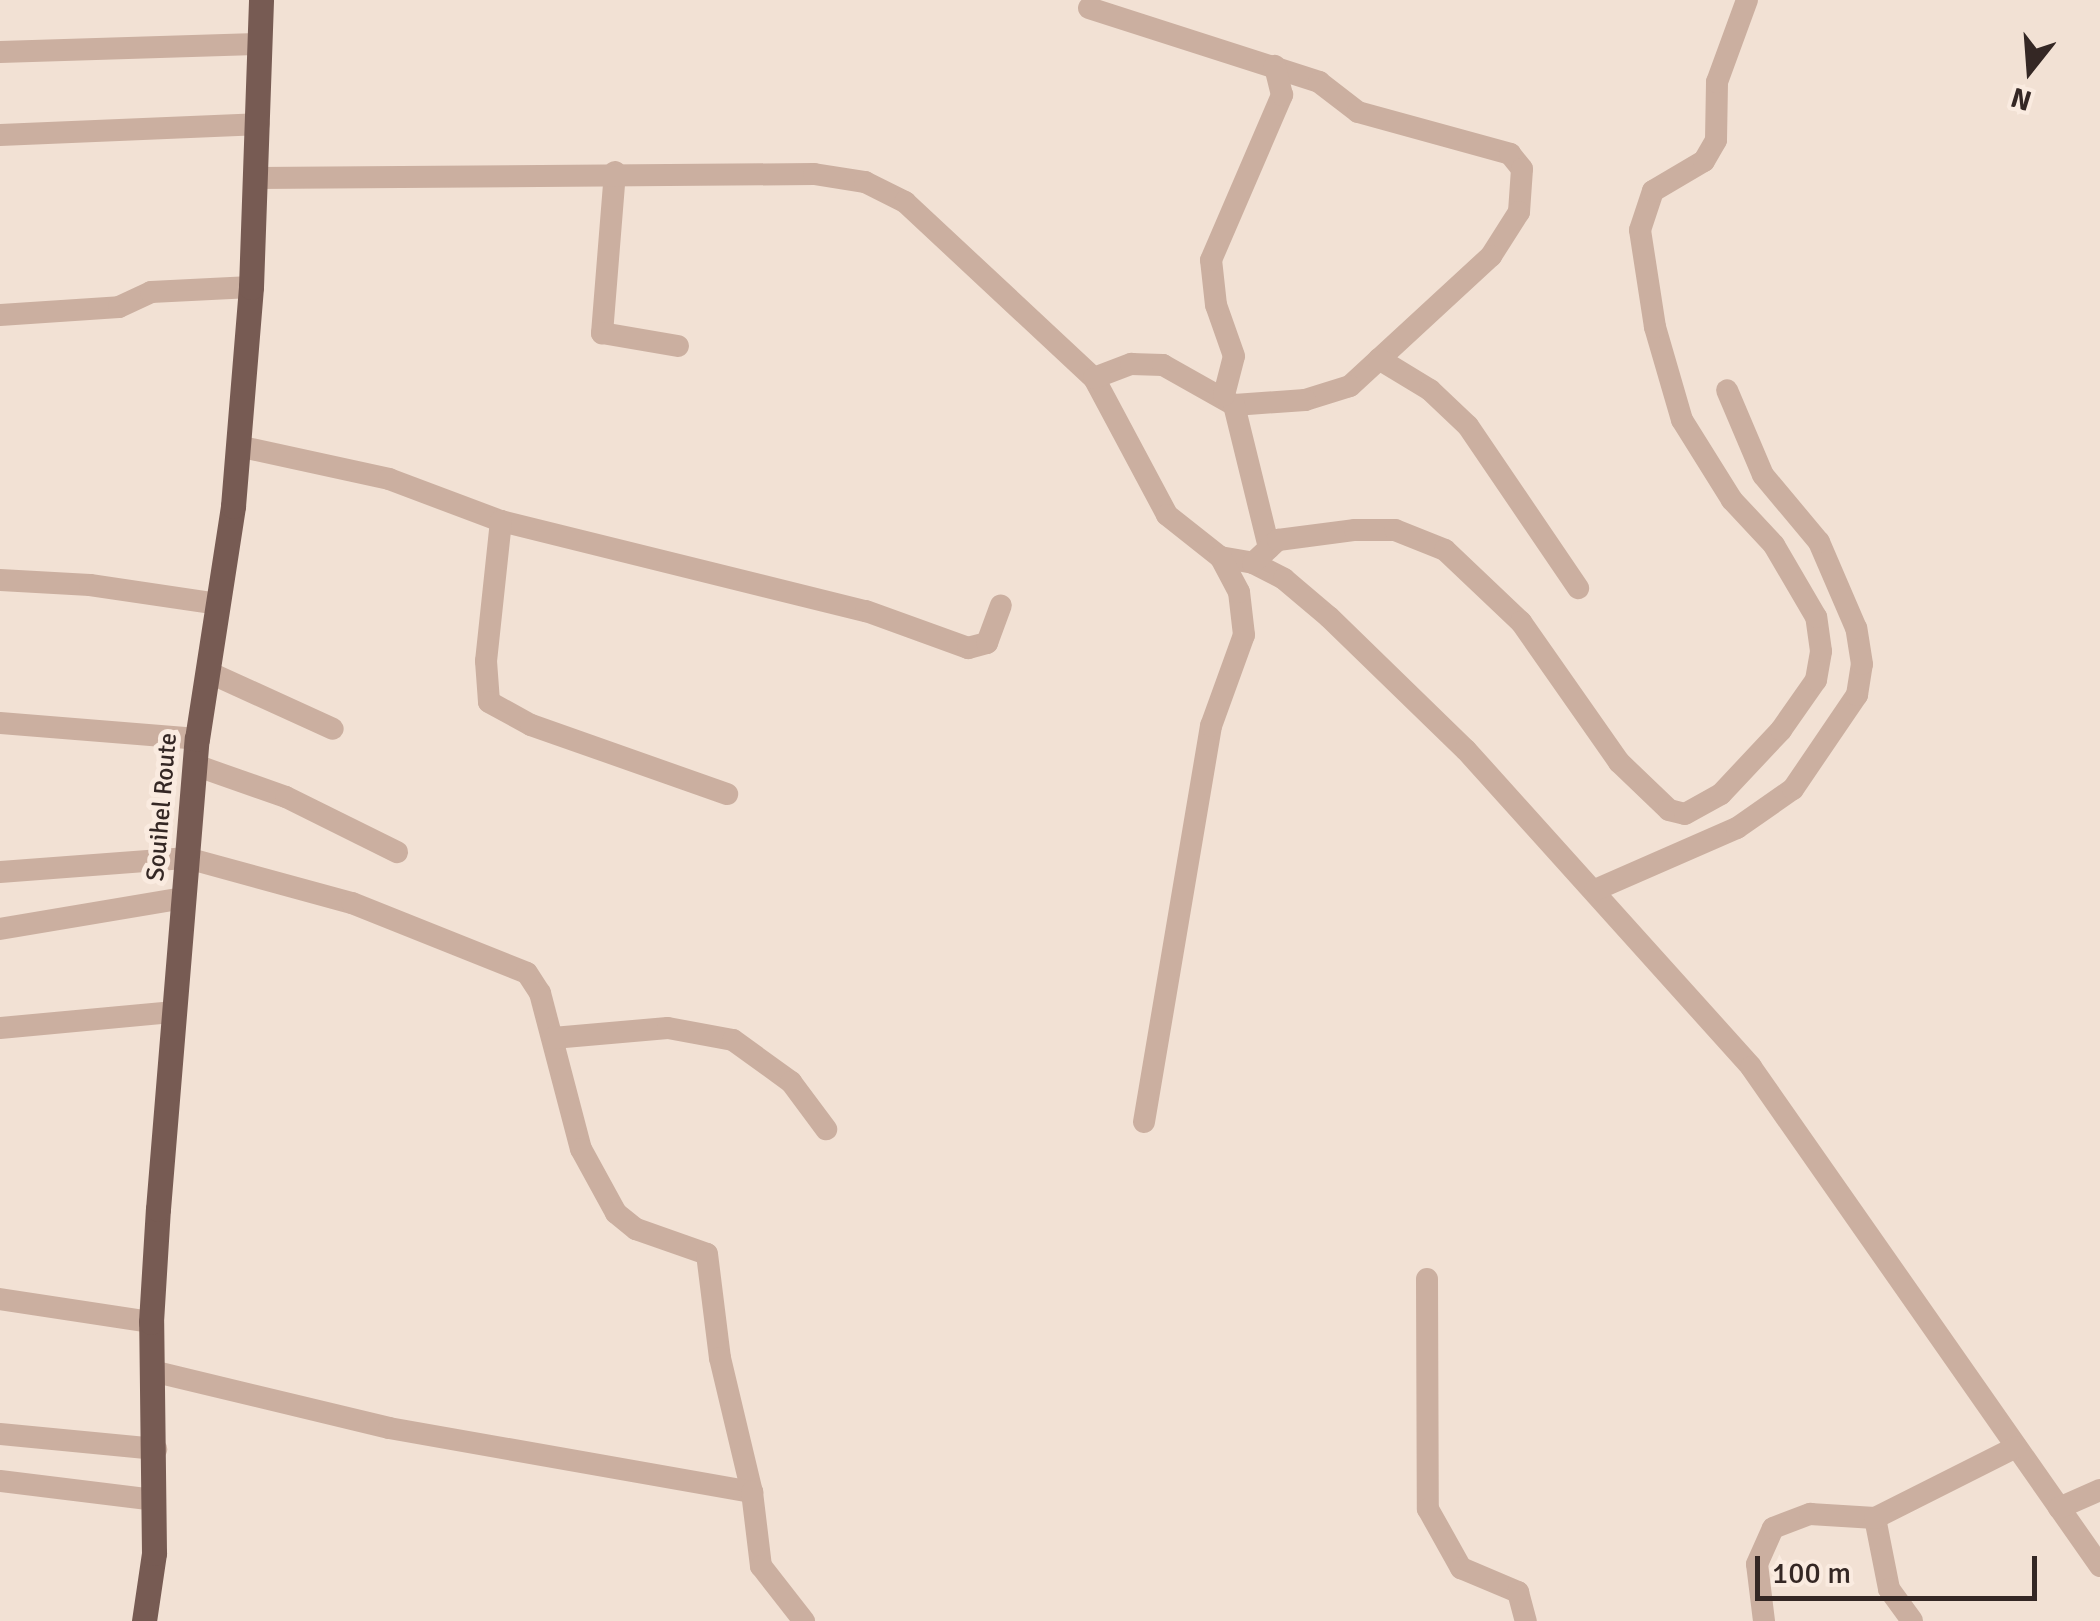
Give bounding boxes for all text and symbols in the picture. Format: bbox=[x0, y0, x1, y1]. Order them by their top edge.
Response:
north arrow bbox=[1980, 20, 2080, 120]
text: N bbox=[2007, 80, 2036, 118]
street label: Souihel Route bbox=[141, 732, 183, 882]
scale bar bbox=[1760, 1536, 2042, 1598]
text: 100 m bbox=[1772, 1555, 1851, 1592]

